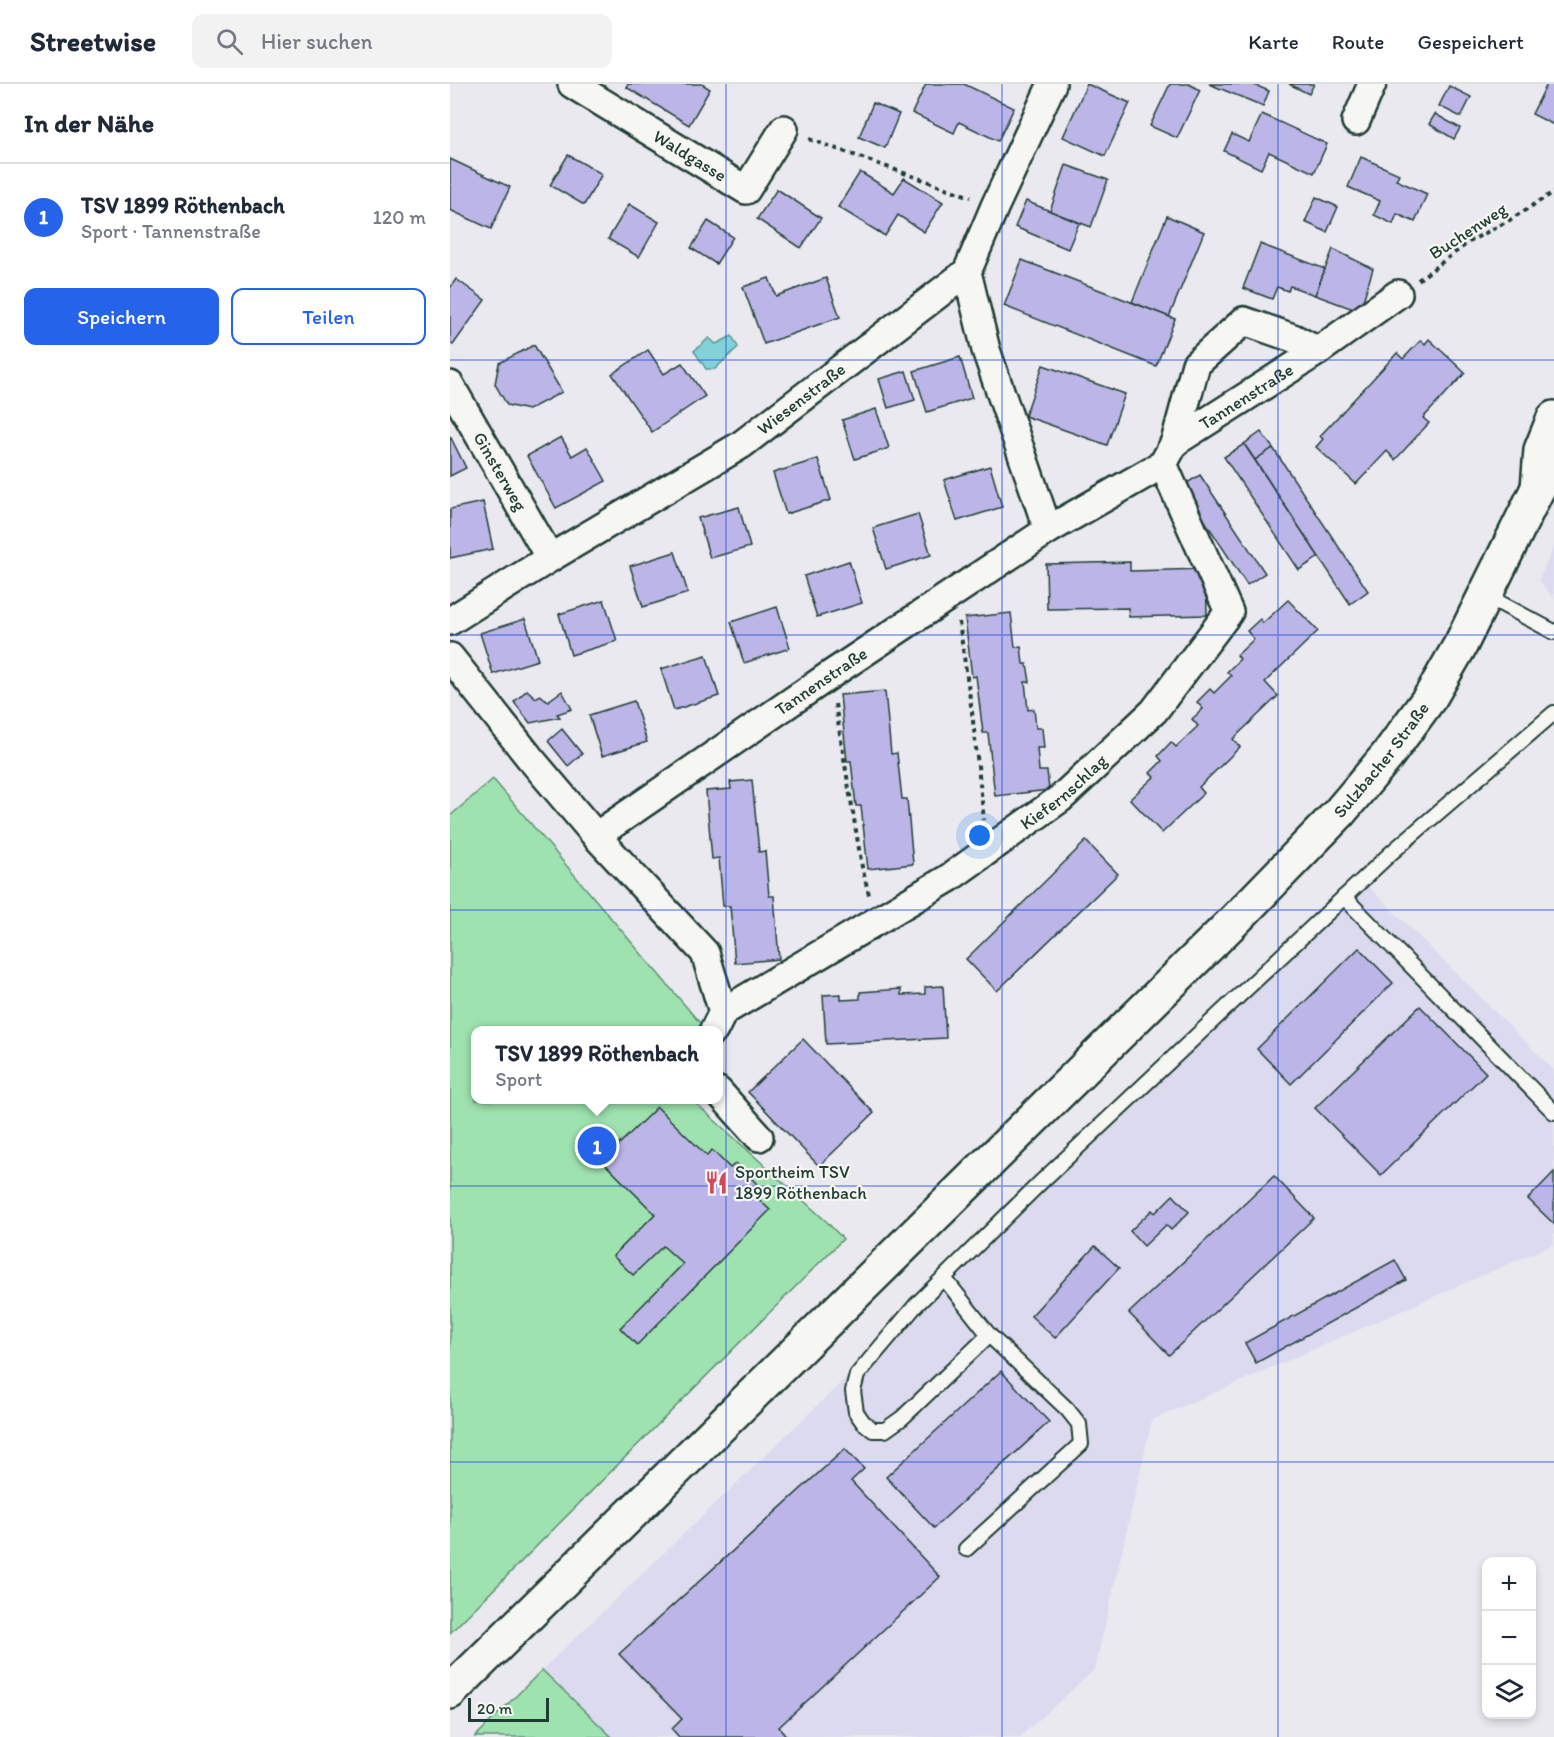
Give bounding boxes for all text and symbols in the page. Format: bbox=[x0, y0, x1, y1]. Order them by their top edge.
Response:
search box bbox=[192, 14, 612, 68]
text: Streetwise bbox=[30, 24, 156, 58]
icon: search bbox=[213, 25, 246, 58]
text: Hier suchen bbox=[261, 28, 372, 55]
text: Karte bbox=[1248, 29, 1299, 54]
text: Route bbox=[1332, 29, 1385, 54]
text: Gespeichert bbox=[1418, 29, 1524, 54]
text: In der Nähe bbox=[24, 107, 154, 139]
street label: Waldgasse bbox=[649, 125, 730, 186]
text: TSV 1899 Röthenbach bbox=[81, 192, 285, 219]
street label: Buchenweg bbox=[1425, 197, 1512, 264]
text: 1 bbox=[39, 205, 48, 229]
text: 120 m bbox=[373, 205, 426, 229]
text: Sport · Tannenstraße bbox=[81, 219, 261, 243]
button: Speichern bbox=[24, 288, 219, 345]
button: Teilen bbox=[231, 288, 426, 345]
street label: Wiesenstraße bbox=[753, 358, 850, 440]
street label: Tannenstraße bbox=[1195, 359, 1297, 435]
street label: Ginsterweg bbox=[469, 428, 532, 516]
street label: Tannenstraße bbox=[771, 642, 872, 721]
street label: Sulzbacher Straße bbox=[1329, 698, 1434, 823]
street label: Kiefernschlag bbox=[1016, 749, 1112, 835]
your location bbox=[965, 821, 994, 850]
popup bbox=[471, 1026, 723, 1104]
text: TSV 1899 Röthenbach bbox=[495, 1040, 699, 1067]
text: Sport bbox=[495, 1067, 542, 1091]
pin: 1 bbox=[578, 1124, 616, 1168]
place label: Sportheim TSV 1899 Röthenbach bbox=[735, 1161, 867, 1204]
restaurant icon: Sportheim TSV 1899 Röthenbach bbox=[704, 1169, 730, 1195]
map controls bbox=[1482, 1557, 1536, 1719]
button: + bbox=[1482, 1557, 1536, 1611]
button: − bbox=[1482, 1611, 1536, 1665]
button: layers bbox=[1482, 1665, 1536, 1719]
scale bar bbox=[468, 1695, 549, 1722]
text: 20 m bbox=[477, 1699, 512, 1718]

